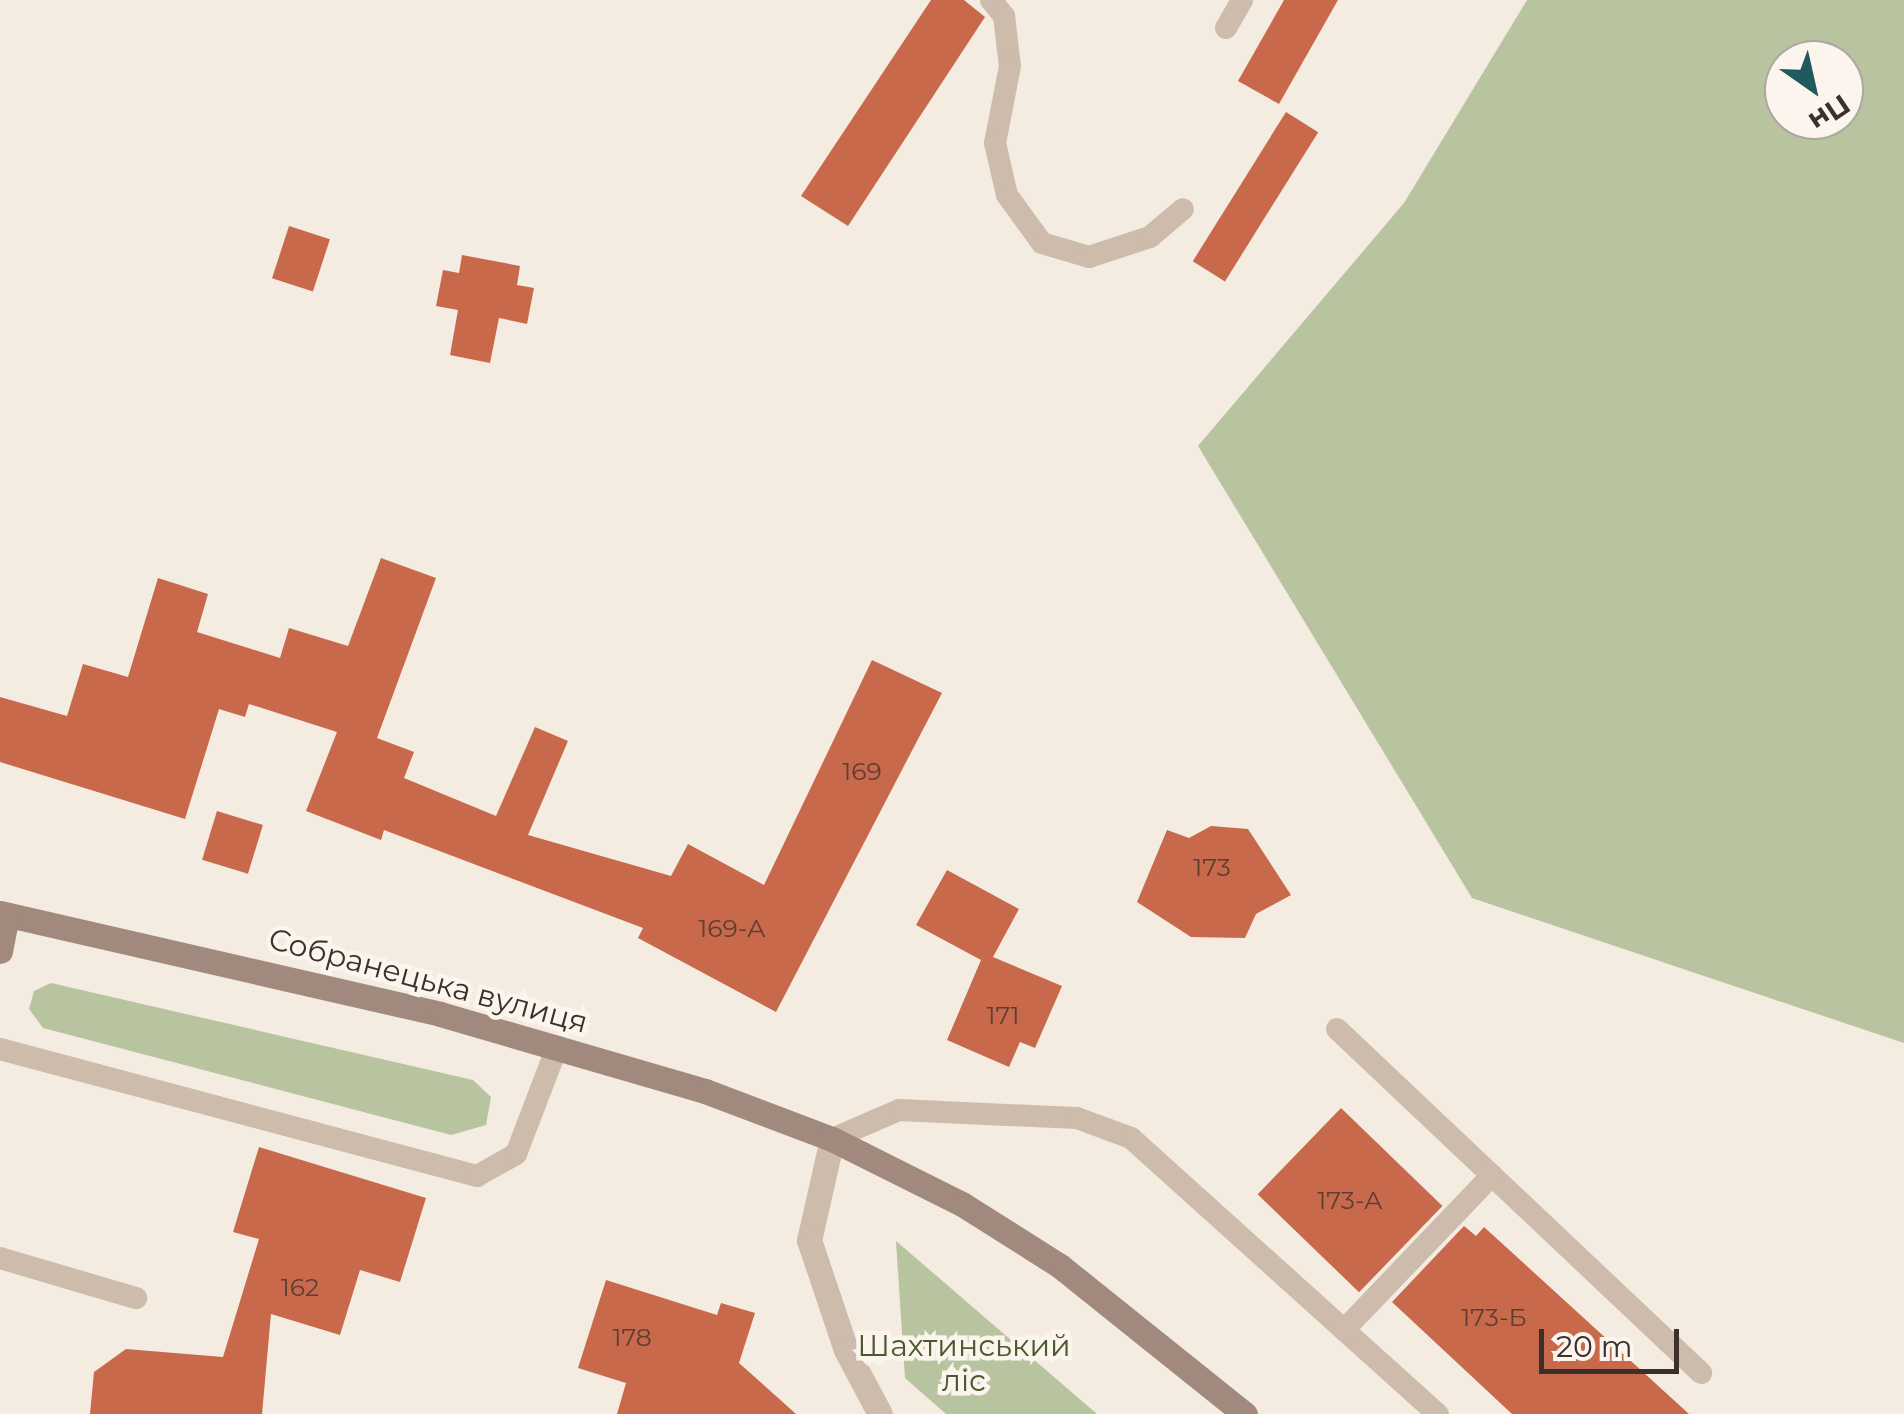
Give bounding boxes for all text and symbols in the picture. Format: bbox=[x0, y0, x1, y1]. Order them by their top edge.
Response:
north arrow bbox=[1764, 40, 1864, 140]
text: Пн bbox=[1803, 87, 1857, 139]
house number: 169 bbox=[842, 756, 882, 786]
house number: 173 bbox=[1193, 852, 1231, 882]
house number: 169-А bbox=[698, 913, 766, 943]
street label: Собранецька вулиця bbox=[265, 921, 591, 1041]
house number: 171 bbox=[986, 1000, 1020, 1030]
house number: 173-А bbox=[1317, 1185, 1383, 1215]
house number: 162 bbox=[281, 1272, 319, 1302]
house number: 173-Б bbox=[1461, 1302, 1527, 1332]
scale bar bbox=[1544, 1309, 1684, 1371]
house number: 178 bbox=[612, 1322, 652, 1352]
park label: Шахтинський ліс bbox=[857, 1328, 1071, 1398]
text: 20 m bbox=[1556, 1328, 1633, 1365]

